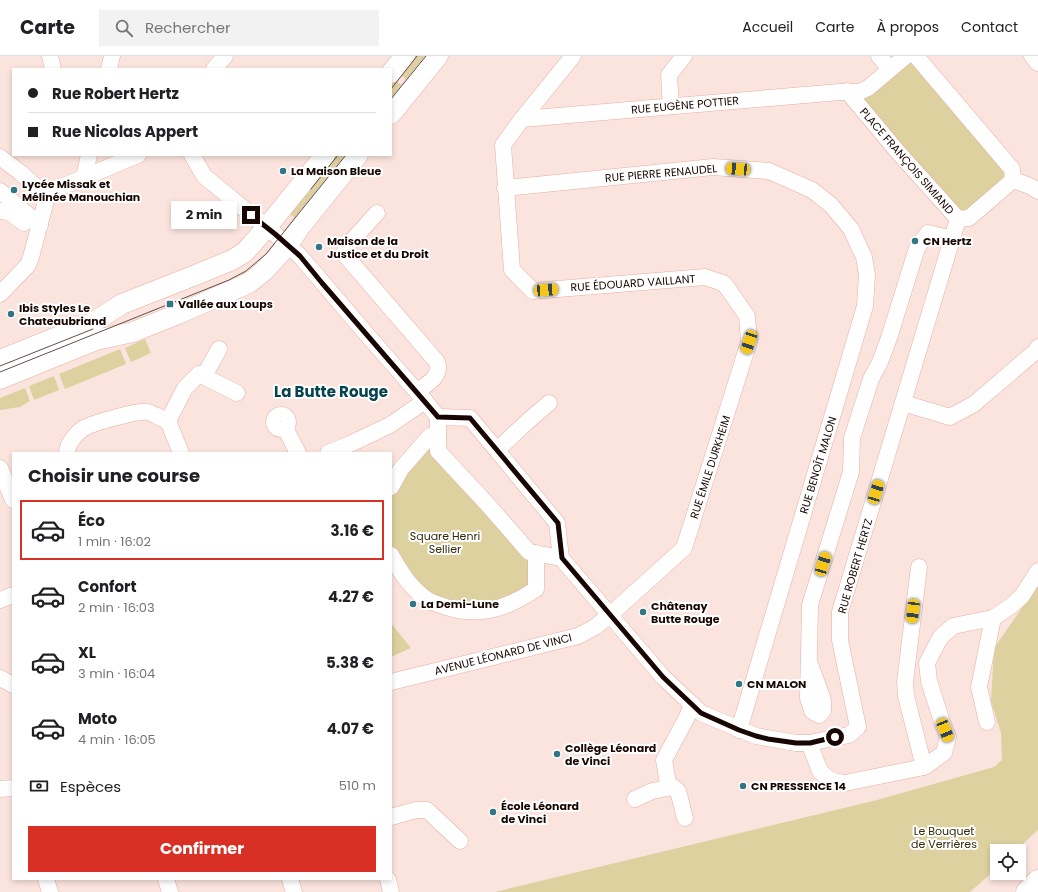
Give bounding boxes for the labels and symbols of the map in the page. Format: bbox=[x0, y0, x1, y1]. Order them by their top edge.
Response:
street label: RUE EUGÈNE POTTIER bbox=[630, 92, 740, 118]
street label: PLACE FRANÇOIS SIMIAND bbox=[856, 104, 958, 218]
street label: RUE PIERRE RENAUDEL bbox=[604, 160, 718, 186]
car bbox=[726, 162, 750, 176]
place label: La Maison Bleue bbox=[291, 163, 381, 179]
marker: La Maison Bleue bbox=[278, 166, 288, 176]
place label: Lycée Missak et Mélinée Manouchian bbox=[22, 176, 140, 205]
marker: Lycée Missak et Mélinée Manouchian bbox=[9, 185, 19, 195]
callout: 2 min bbox=[171, 201, 237, 229]
route end bbox=[242, 206, 260, 224]
place label: Maison de la Justice et du Droit bbox=[327, 233, 429, 262]
place label: CN Hertz bbox=[923, 233, 972, 249]
marker: CN Hertz bbox=[910, 236, 920, 246]
marker: Maison de la Justice et du Droit bbox=[314, 242, 324, 252]
street label: RUE ÉDOUARD VAILLANT bbox=[570, 271, 696, 295]
car bbox=[534, 283, 558, 297]
place label: Vallée aux Loups bbox=[178, 296, 273, 312]
marker: Vallée aux Loups bbox=[165, 299, 175, 309]
place label: Ibis Styles Le Chateaubriand bbox=[19, 300, 106, 329]
marker: Ibis Styles Le Chateaubriand bbox=[6, 309, 16, 319]
car bbox=[740, 329, 758, 355]
district label: La Butte Rouge bbox=[274, 381, 388, 402]
street label: RUE ÉMILE DURKHEIM bbox=[686, 413, 734, 521]
street label: RUE BENOÎT MALON bbox=[796, 414, 840, 516]
car bbox=[867, 479, 885, 505]
street label: RUE ROBERT HERTZ bbox=[834, 517, 876, 615]
park label: Square Henri Sellier bbox=[410, 528, 481, 557]
car bbox=[814, 551, 832, 577]
place label: La Demi-Lune bbox=[421, 596, 499, 612]
place label: Châtenay Butte Rouge bbox=[651, 598, 720, 627]
car bbox=[906, 598, 920, 624]
marker: La Demi-Lune bbox=[408, 599, 418, 609]
marker: Châtenay Butte Rouge bbox=[638, 607, 648, 617]
street label: AVENUE LÉONARD DE VINCI bbox=[433, 629, 573, 679]
place label: CN MALON bbox=[747, 676, 806, 692]
marker: CN MALON bbox=[734, 679, 744, 689]
car bbox=[935, 717, 955, 743]
route start bbox=[826, 728, 844, 746]
place label: Collège Léonard de Vinci bbox=[565, 740, 656, 769]
marker: Collège Léonard de Vinci bbox=[552, 749, 562, 759]
place label: CN PRESSENCE 14 bbox=[751, 778, 847, 794]
marker: CN PRESSENCE 14 bbox=[738, 781, 748, 791]
place label: École Léonard de Vinci bbox=[501, 798, 579, 827]
marker: École Léonard de Vinci bbox=[488, 807, 498, 817]
park label: Le Bouquet de Verrières bbox=[911, 823, 977, 852]

